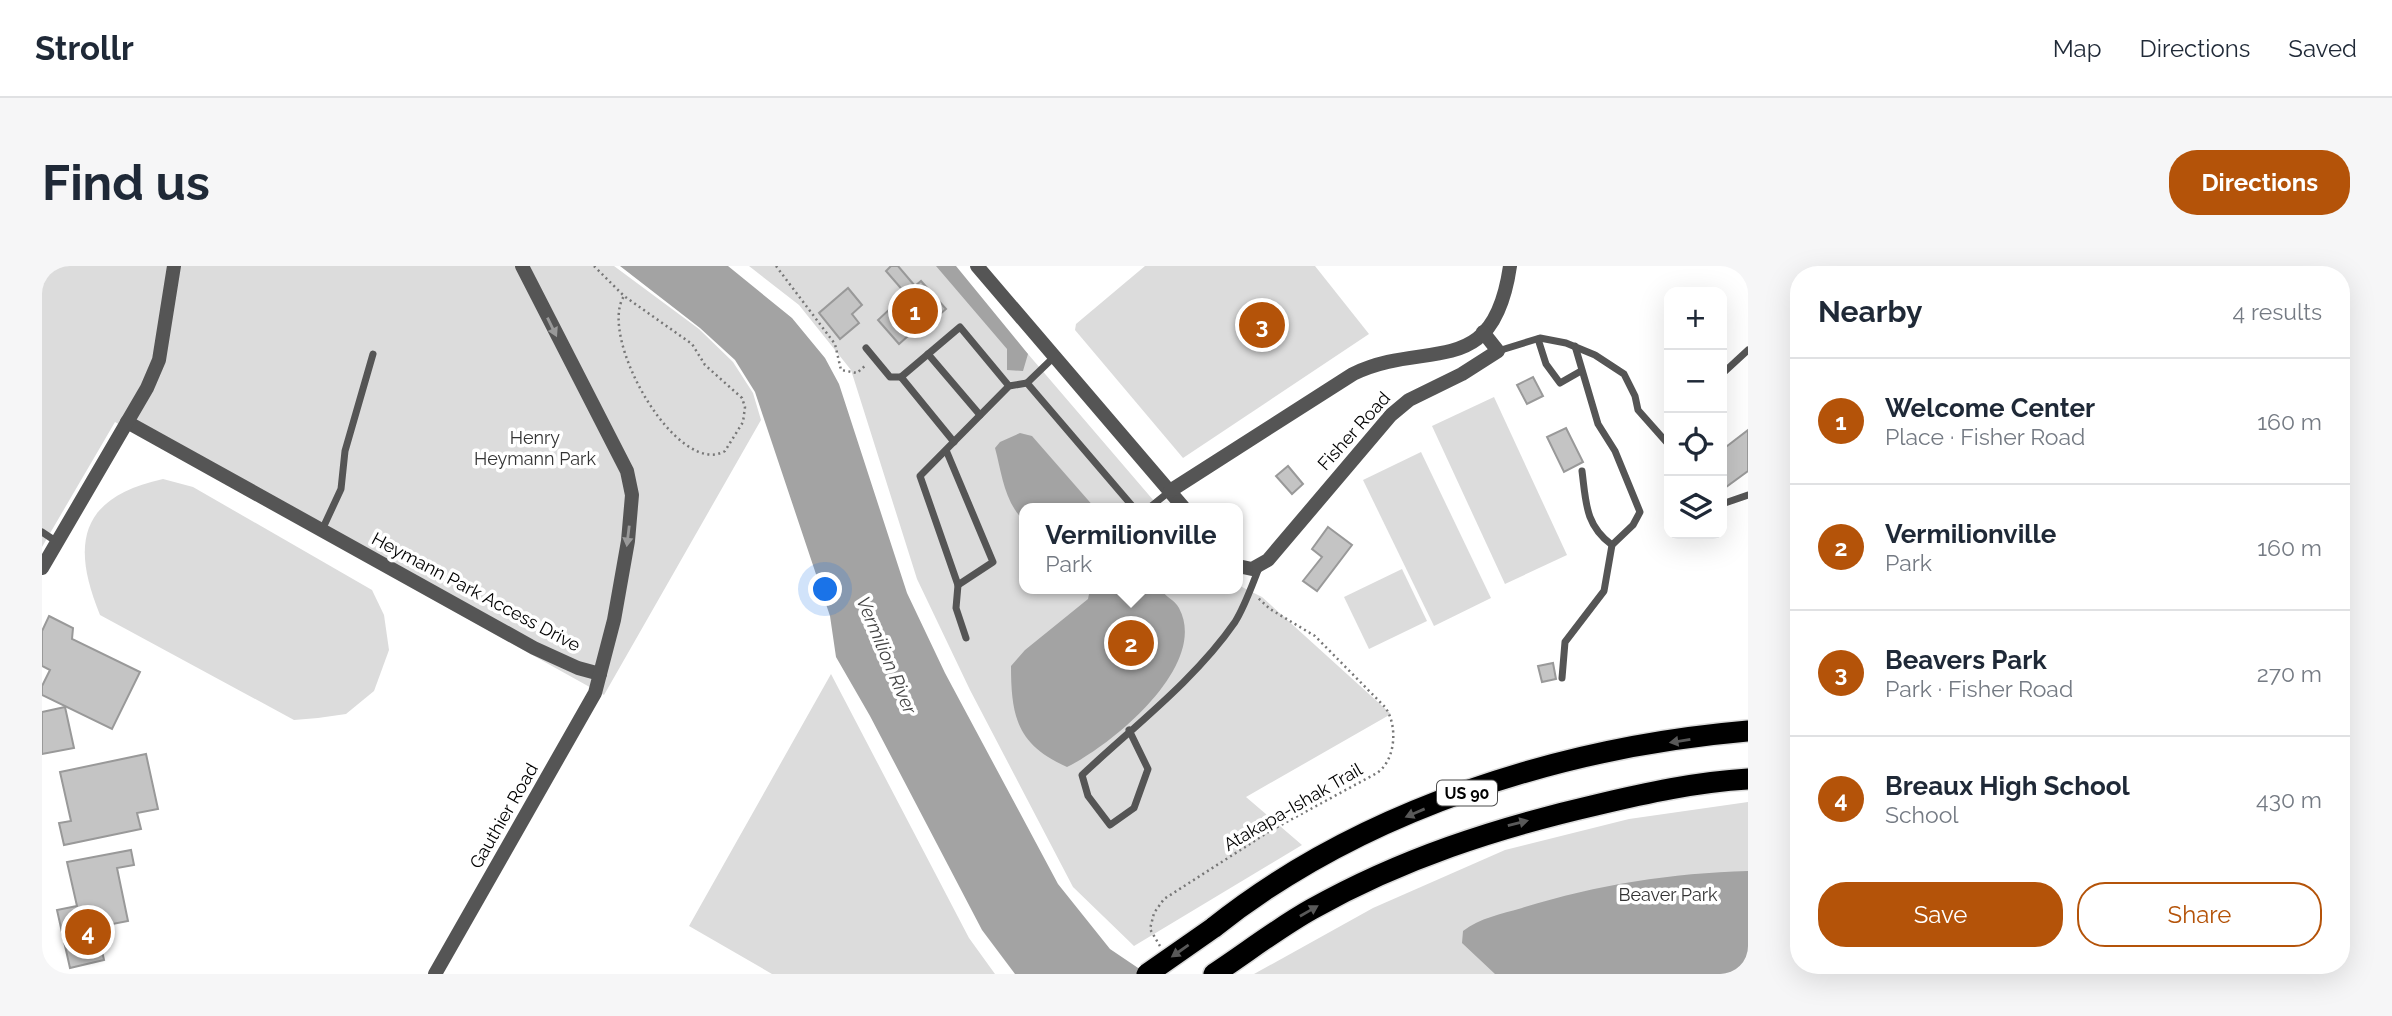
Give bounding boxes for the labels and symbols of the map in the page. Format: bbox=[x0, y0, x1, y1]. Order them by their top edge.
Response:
pin: 1 bbox=[892, 285, 938, 337]
pin: 3 bbox=[1239, 299, 1285, 351]
one-way arrow bbox=[547, 317, 558, 337]
street label: Fisher Road bbox=[1313, 387, 1394, 474]
park label: Henry Heymann Park bbox=[474, 427, 596, 469]
one-way arrow bbox=[623, 525, 634, 547]
street label: Heymann Park Access Drive bbox=[368, 528, 584, 656]
your location bbox=[808, 572, 842, 606]
water label: Vermilion River bbox=[852, 593, 922, 718]
pin: 2 bbox=[1108, 617, 1154, 669]
one-way arrow bbox=[1669, 736, 1691, 747]
street label: Atakapa-Ishak Trail bbox=[1220, 758, 1366, 855]
street label: Gauthier Road bbox=[465, 759, 542, 872]
road number: US 90 bbox=[1437, 780, 1497, 806]
one-way arrow bbox=[1404, 808, 1425, 819]
one-way arrow bbox=[1507, 817, 1529, 828]
park label: Beaver Park bbox=[1618, 884, 1718, 905]
one-way arrow bbox=[1300, 905, 1319, 918]
pin: 4 bbox=[65, 906, 111, 958]
one-way arrow bbox=[1171, 944, 1189, 958]

